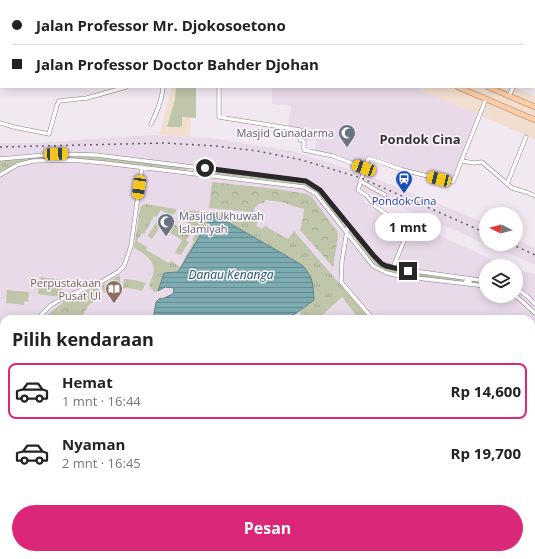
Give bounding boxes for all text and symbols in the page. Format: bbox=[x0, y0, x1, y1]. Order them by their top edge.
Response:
text: Jalan Professor Mr. Djokosoetono bbox=[36, 15, 286, 35]
text: Jalan Professor Doctor Bahder Djohan bbox=[36, 54, 319, 74]
mosque icon: Masjid Gunadarma bbox=[337, 123, 357, 148]
place label: Masjid Gunadarma bbox=[236, 125, 334, 140]
district label: Pondok Cina bbox=[379, 130, 461, 148]
car bbox=[44, 148, 68, 160]
car bbox=[351, 158, 377, 178]
route start bbox=[196, 159, 214, 177]
station icon: Pondok Cina bbox=[394, 169, 414, 194]
car bbox=[426, 170, 452, 188]
car bbox=[131, 174, 147, 200]
place label: Pondok Cina bbox=[372, 193, 436, 208]
north arrow bbox=[479, 207, 523, 251]
map controls bbox=[479, 207, 523, 303]
place label: Masjid Ukhuwah Islamiyah bbox=[179, 208, 264, 236]
mosque icon: Masjid Ukhuwah Islamiyah bbox=[156, 212, 176, 237]
callout: 1 mnt bbox=[375, 213, 441, 241]
text: 1 mnt bbox=[389, 218, 427, 236]
button: layers bbox=[479, 259, 523, 303]
route end bbox=[399, 262, 417, 280]
water label: Danau Kenanga bbox=[189, 266, 274, 283]
place label: Perpustakaan Pusat UI bbox=[30, 275, 101, 303]
library icon: Perpustakaan Pusat UI bbox=[104, 279, 124, 304]
text: Pilih kendaraan bbox=[12, 327, 154, 351]
text: Hemat bbox=[62, 372, 113, 392]
icon: car bbox=[14, 373, 50, 409]
text: Rp 14,600 bbox=[451, 381, 521, 401]
text: 1 mnt · 16:44 bbox=[62, 392, 141, 410]
text: Nyaman bbox=[62, 434, 125, 454]
icon: car bbox=[14, 435, 50, 471]
text: Rp 19,700 bbox=[451, 443, 521, 463]
text: 2 mnt · 16:45 bbox=[62, 454, 141, 472]
button: Pesan bbox=[12, 505, 523, 551]

